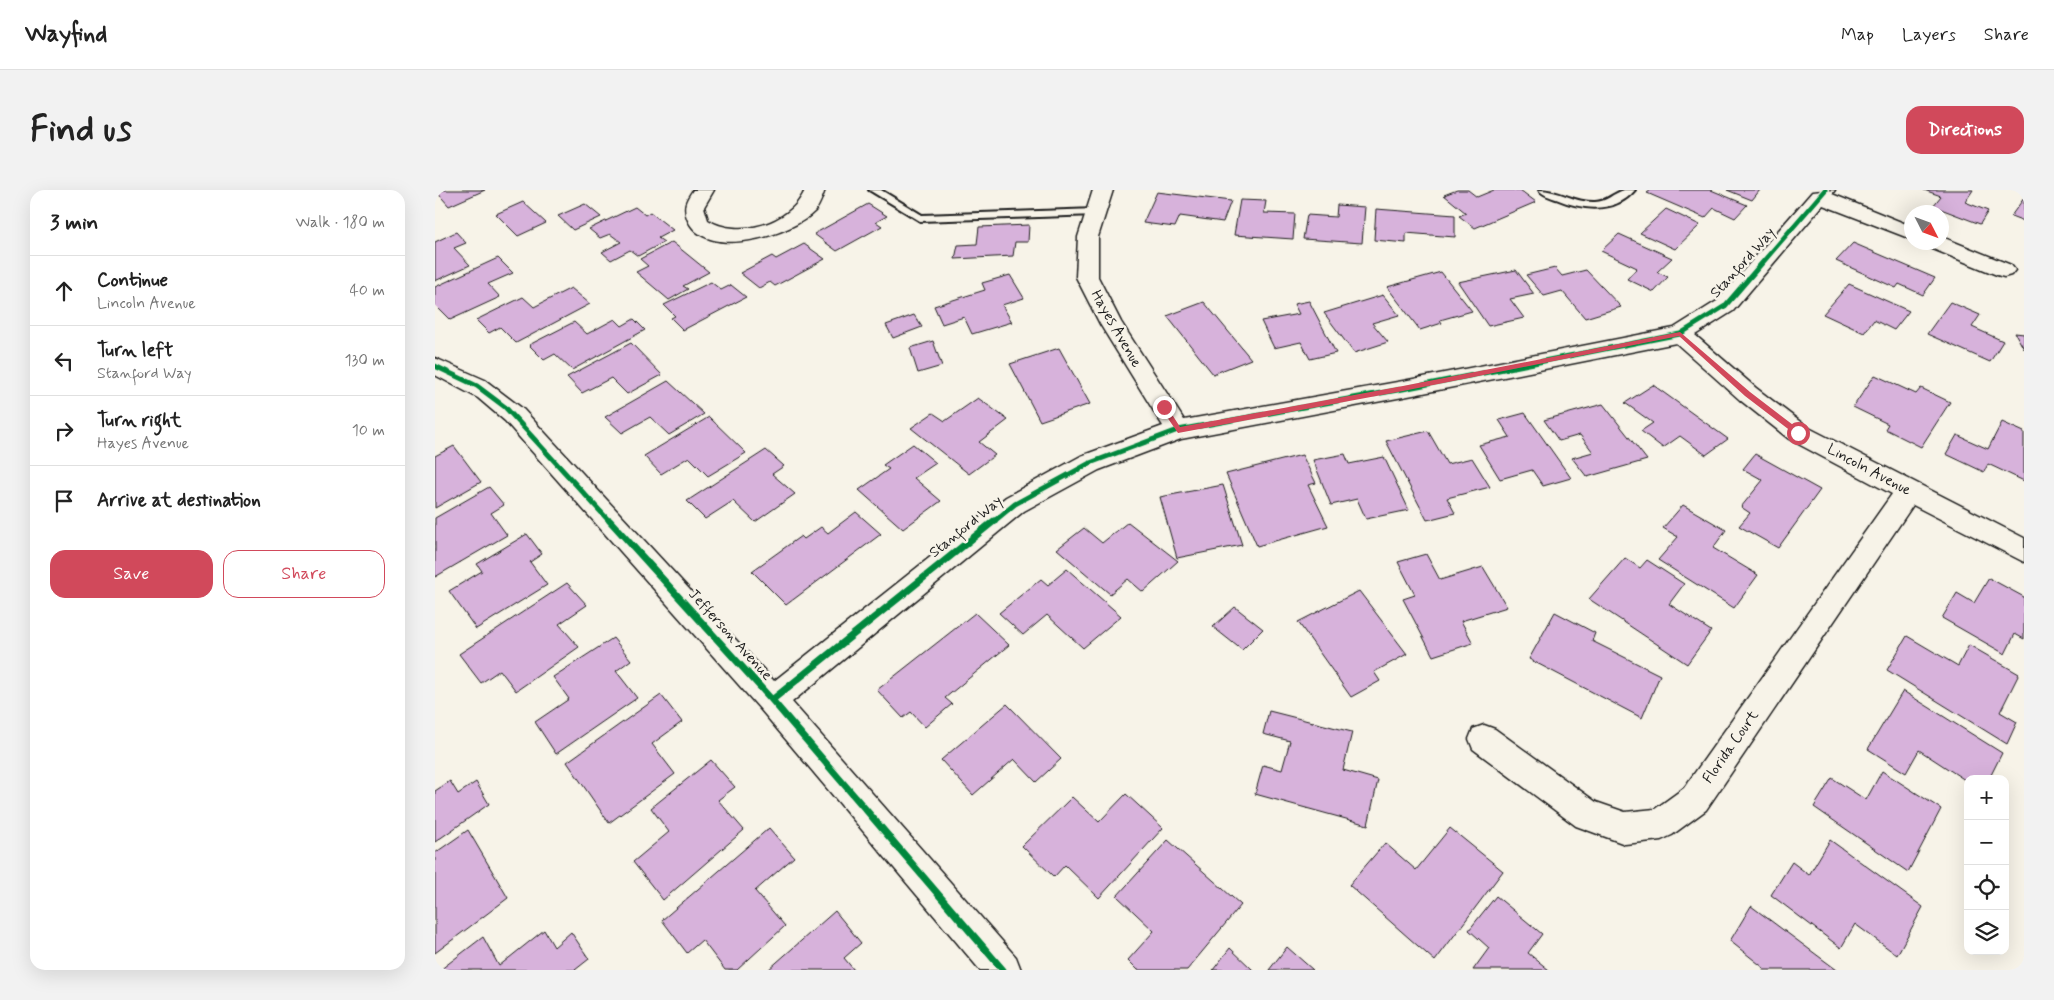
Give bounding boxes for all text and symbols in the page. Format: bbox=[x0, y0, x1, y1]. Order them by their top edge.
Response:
text: Wayfind bbox=[25, 19, 107, 50]
text: Map bbox=[1841, 23, 1874, 47]
text: Layers bbox=[1902, 23, 1956, 47]
text: Share bbox=[1984, 23, 2029, 47]
button: Directions bbox=[1906, 106, 2024, 154]
text: Find us bbox=[30, 107, 132, 153]
north arrow bbox=[1904, 205, 1949, 250]
text: 3 min bbox=[50, 209, 98, 237]
text: Walk · 180 m bbox=[296, 212, 385, 233]
street label: Stanford Way bbox=[1706, 223, 1782, 304]
text: Continue bbox=[97, 268, 168, 293]
icon: ahead bbox=[50, 277, 78, 305]
text: 40 m bbox=[349, 280, 385, 301]
street label: Hayes Avenue bbox=[1086, 287, 1146, 371]
text: Lincoln Avenue bbox=[97, 293, 196, 314]
text: Turn left bbox=[97, 338, 173, 363]
icon: left bbox=[50, 347, 78, 375]
text: 130 m bbox=[344, 350, 385, 371]
text: Stanford Way bbox=[97, 363, 192, 384]
route end bbox=[1153, 396, 1176, 419]
text: Turn right bbox=[97, 408, 181, 433]
icon: right bbox=[50, 417, 78, 445]
text: 10 m bbox=[352, 420, 385, 441]
route start bbox=[1787, 422, 1810, 445]
text: Hayes Avenue bbox=[97, 433, 189, 454]
street label: Lincoln Avenue bbox=[1823, 439, 1915, 501]
icon: arrive bbox=[50, 487, 78, 515]
text: Arrive at destination bbox=[97, 488, 261, 513]
street label: Stanford Way bbox=[925, 491, 1008, 564]
button: Save bbox=[50, 550, 213, 598]
button: Share bbox=[223, 550, 385, 598]
street label: Jefferson Avenue bbox=[683, 585, 777, 685]
street label: Florida Court bbox=[1698, 706, 1764, 788]
map controls bbox=[1964, 775, 2009, 955]
button: + bbox=[1964, 775, 2009, 820]
button: − bbox=[1964, 820, 2009, 865]
button: locate bbox=[1964, 865, 2009, 910]
button: layers bbox=[1964, 910, 2009, 955]

